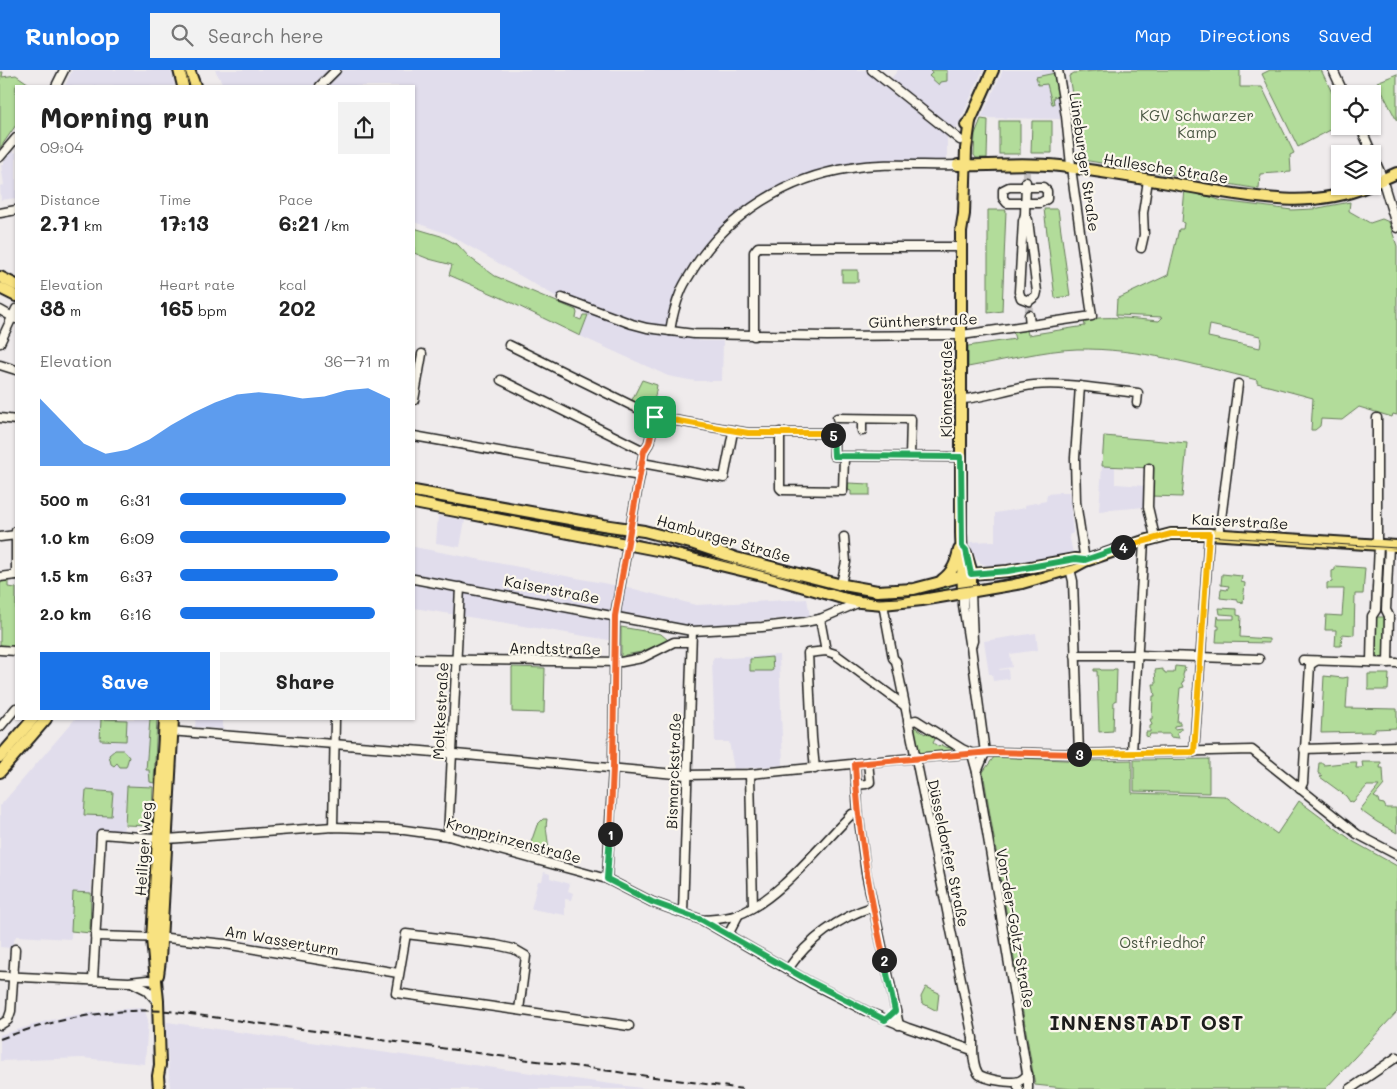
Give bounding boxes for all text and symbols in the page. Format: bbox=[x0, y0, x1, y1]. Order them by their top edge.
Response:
search box bbox=[150, 13, 500, 58]
text: Runloop bbox=[25, 20, 120, 51]
icon: search bbox=[168, 21, 196, 49]
text: Search here bbox=[208, 23, 323, 48]
text: Map bbox=[1134, 23, 1171, 47]
text: Directions bbox=[1199, 23, 1291, 47]
text: Saved bbox=[1319, 23, 1372, 47]
map controls bbox=[1331, 85, 1381, 195]
button: locate bbox=[1331, 85, 1381, 135]
street label: Lüneburger Straße bbox=[1065, 91, 1105, 233]
text: Morning run bbox=[40, 99, 209, 135]
button: share bbox=[338, 102, 390, 154]
park label: KGV Schwarzer Kamp bbox=[1140, 105, 1254, 142]
text: 09:04 bbox=[40, 136, 84, 157]
button: layers bbox=[1331, 145, 1381, 195]
street label: Hallesche Straße bbox=[1102, 148, 1230, 188]
text: Distance bbox=[40, 190, 100, 209]
text: Time bbox=[159, 190, 191, 209]
text: Pace bbox=[279, 190, 313, 209]
text: 2.71 bbox=[40, 209, 79, 236]
text: 17:13 bbox=[159, 209, 209, 236]
text: 6:21 bbox=[279, 209, 319, 236]
text: km bbox=[79, 216, 102, 235]
text: /km bbox=[319, 216, 350, 235]
text: Elevation bbox=[40, 275, 103, 294]
text: Heart rate bbox=[159, 275, 235, 294]
text: kcal bbox=[279, 275, 307, 294]
text: 38 bbox=[40, 294, 66, 321]
text: 165 bbox=[159, 294, 194, 321]
text: 202 bbox=[279, 294, 316, 321]
text: m bbox=[66, 301, 81, 320]
text: bpm bbox=[194, 301, 227, 320]
street label: Güntherstraße bbox=[868, 308, 978, 332]
street label: Klönnestraße bbox=[936, 340, 956, 438]
text: Elevation bbox=[40, 350, 112, 371]
text: 36–71 m bbox=[324, 350, 390, 371]
pin bbox=[634, 396, 676, 438]
icon: arrive bbox=[641, 403, 669, 431]
pin: 5 bbox=[820, 422, 846, 448]
text: 5 bbox=[829, 426, 838, 445]
text: 500 m bbox=[40, 489, 88, 510]
text: 6:31 bbox=[120, 489, 151, 510]
street label: Kaiserstraße bbox=[1191, 508, 1289, 534]
street label: Hamburger Straße bbox=[655, 509, 793, 567]
text: 1.0 km bbox=[40, 527, 89, 548]
text: 6:09 bbox=[120, 527, 154, 548]
pin: 4 bbox=[1110, 534, 1136, 560]
text: 4 bbox=[1119, 538, 1128, 557]
text: 1.5 km bbox=[40, 565, 88, 586]
text: 6:37 bbox=[120, 565, 153, 586]
street label: Kaiserstraße bbox=[503, 570, 601, 608]
text: 2.0 km bbox=[40, 603, 91, 624]
text: 6:16 bbox=[120, 603, 151, 624]
street label: Arndtstraße bbox=[509, 637, 601, 659]
button: Save bbox=[40, 652, 210, 710]
button: Share bbox=[220, 652, 390, 710]
street label: Moltkestraße bbox=[427, 662, 453, 760]
street label: Bismarckstraße bbox=[661, 712, 685, 830]
pin: 3 bbox=[1066, 742, 1092, 766]
text: 3 bbox=[1075, 745, 1084, 764]
street label: Düsseldorfer Straße bbox=[924, 777, 974, 929]
street label: Heiliger Weg bbox=[130, 801, 156, 897]
street label: Kronprinzenstraße bbox=[444, 812, 584, 868]
pin: 1 bbox=[598, 822, 622, 846]
text: 1 bbox=[607, 825, 614, 844]
street label: Von-der-Goltz-Straße bbox=[992, 847, 1040, 1009]
street label: Am Wasserturm bbox=[223, 920, 341, 960]
park label: Ostfriedhof bbox=[1119, 932, 1206, 952]
pin: 2 bbox=[872, 948, 896, 972]
text: 2 bbox=[881, 951, 888, 970]
district label: INNENSTADT OST bbox=[1050, 1009, 1244, 1035]

